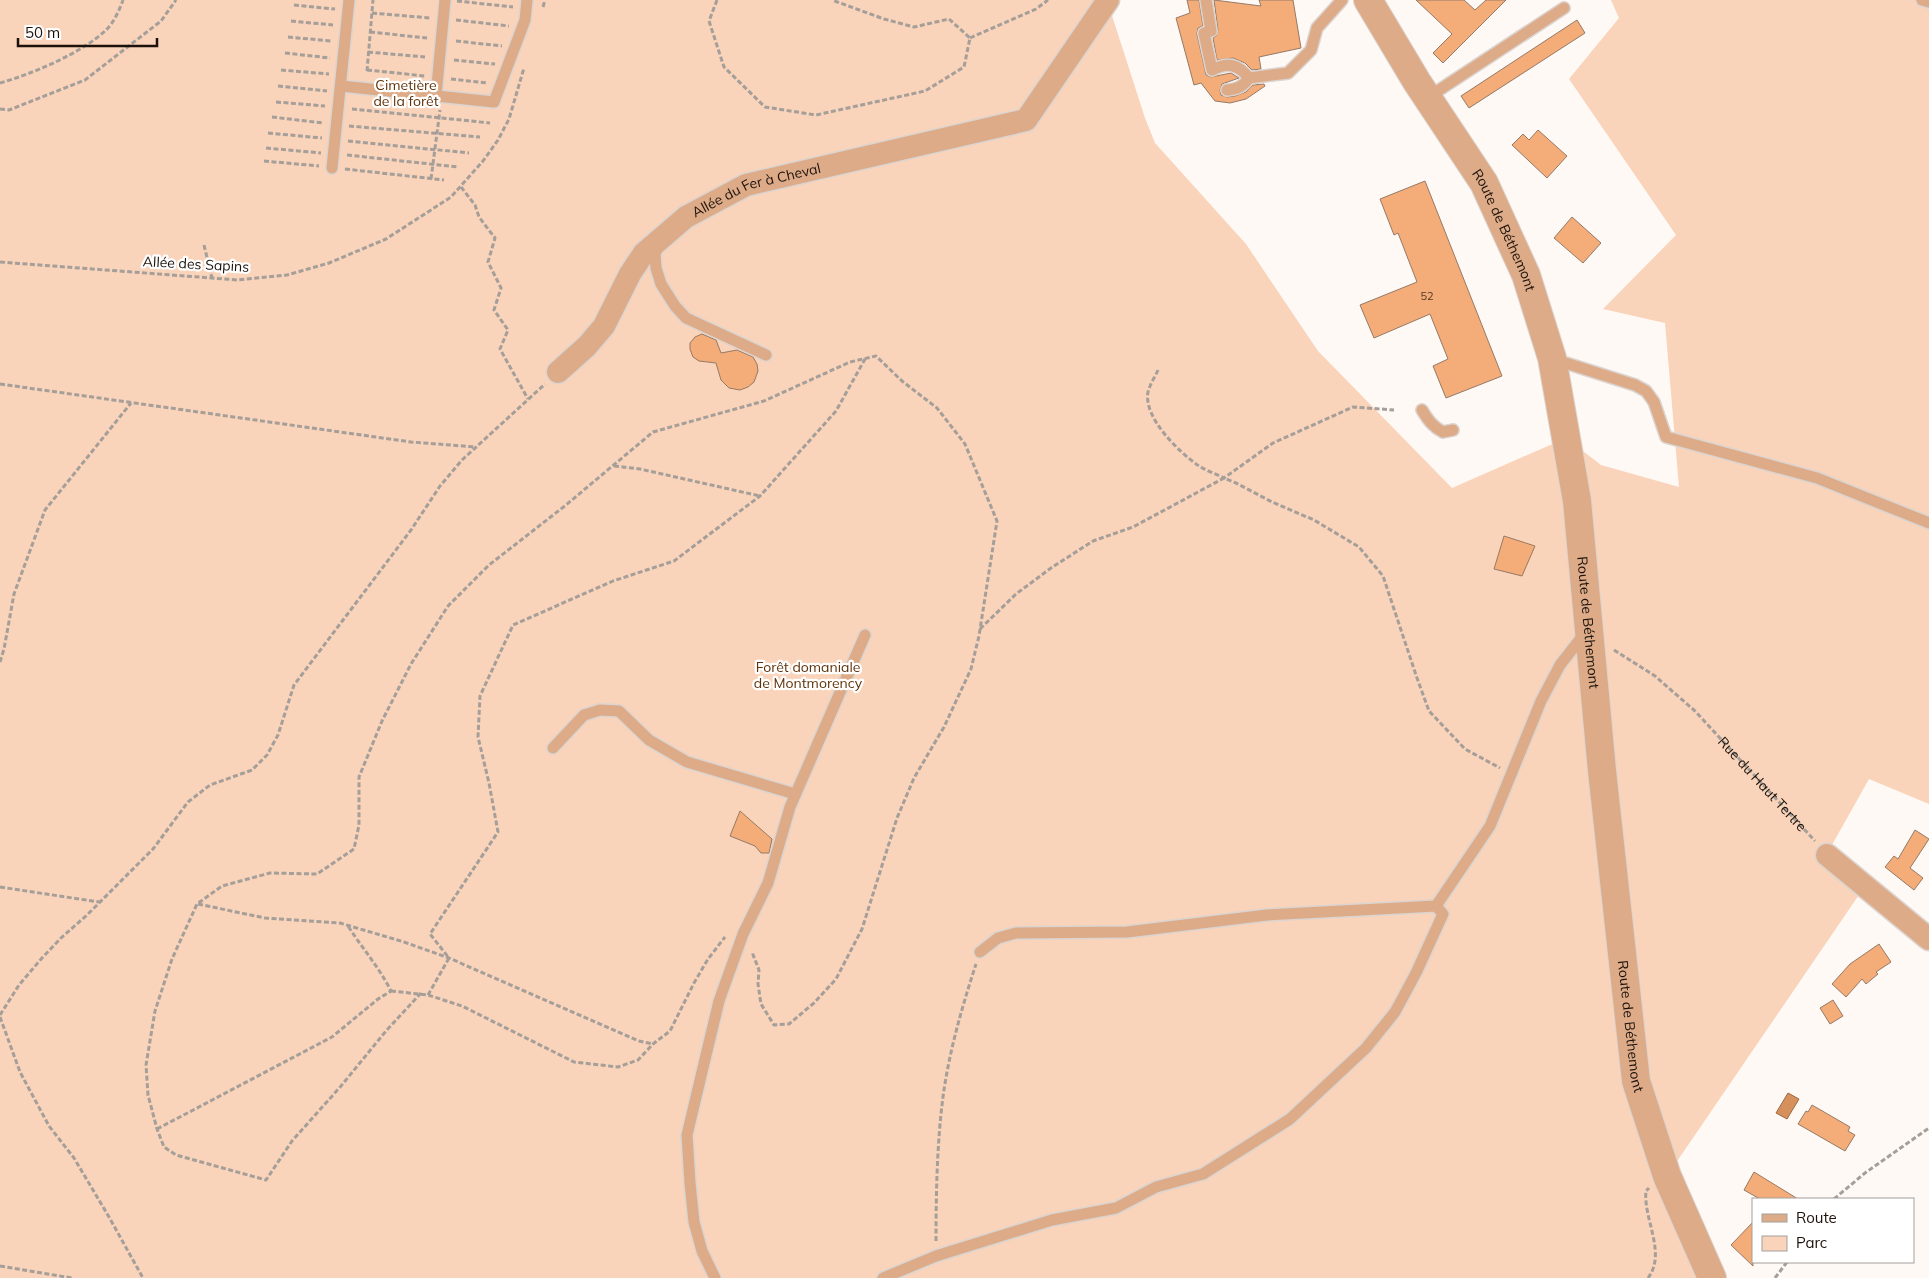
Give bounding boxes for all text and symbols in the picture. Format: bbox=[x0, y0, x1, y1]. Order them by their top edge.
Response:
scale bar bbox=[18, 15, 156, 47]
text: 50 m bbox=[25, 23, 60, 42]
park label: Cimetière de la forêt bbox=[373, 76, 439, 110]
street label: Allée du Fer à Cheval bbox=[689, 159, 822, 221]
street label: Route de Béthemont bbox=[1468, 165, 1540, 294]
street label: Allée des Sapins bbox=[142, 252, 250, 276]
house number: 52 bbox=[1420, 289, 1434, 303]
street label: Route de Béthemont bbox=[1573, 556, 1603, 689]
park label: Forêt domaniale de Montmorency bbox=[754, 658, 863, 692]
street label: Rue du Haut Tertre bbox=[1714, 733, 1811, 835]
street label: Route de Béthemont bbox=[1614, 959, 1648, 1095]
legend bbox=[1752, 1198, 1914, 1263]
text: Route bbox=[1796, 1208, 1837, 1227]
text: Parc bbox=[1796, 1233, 1827, 1252]

